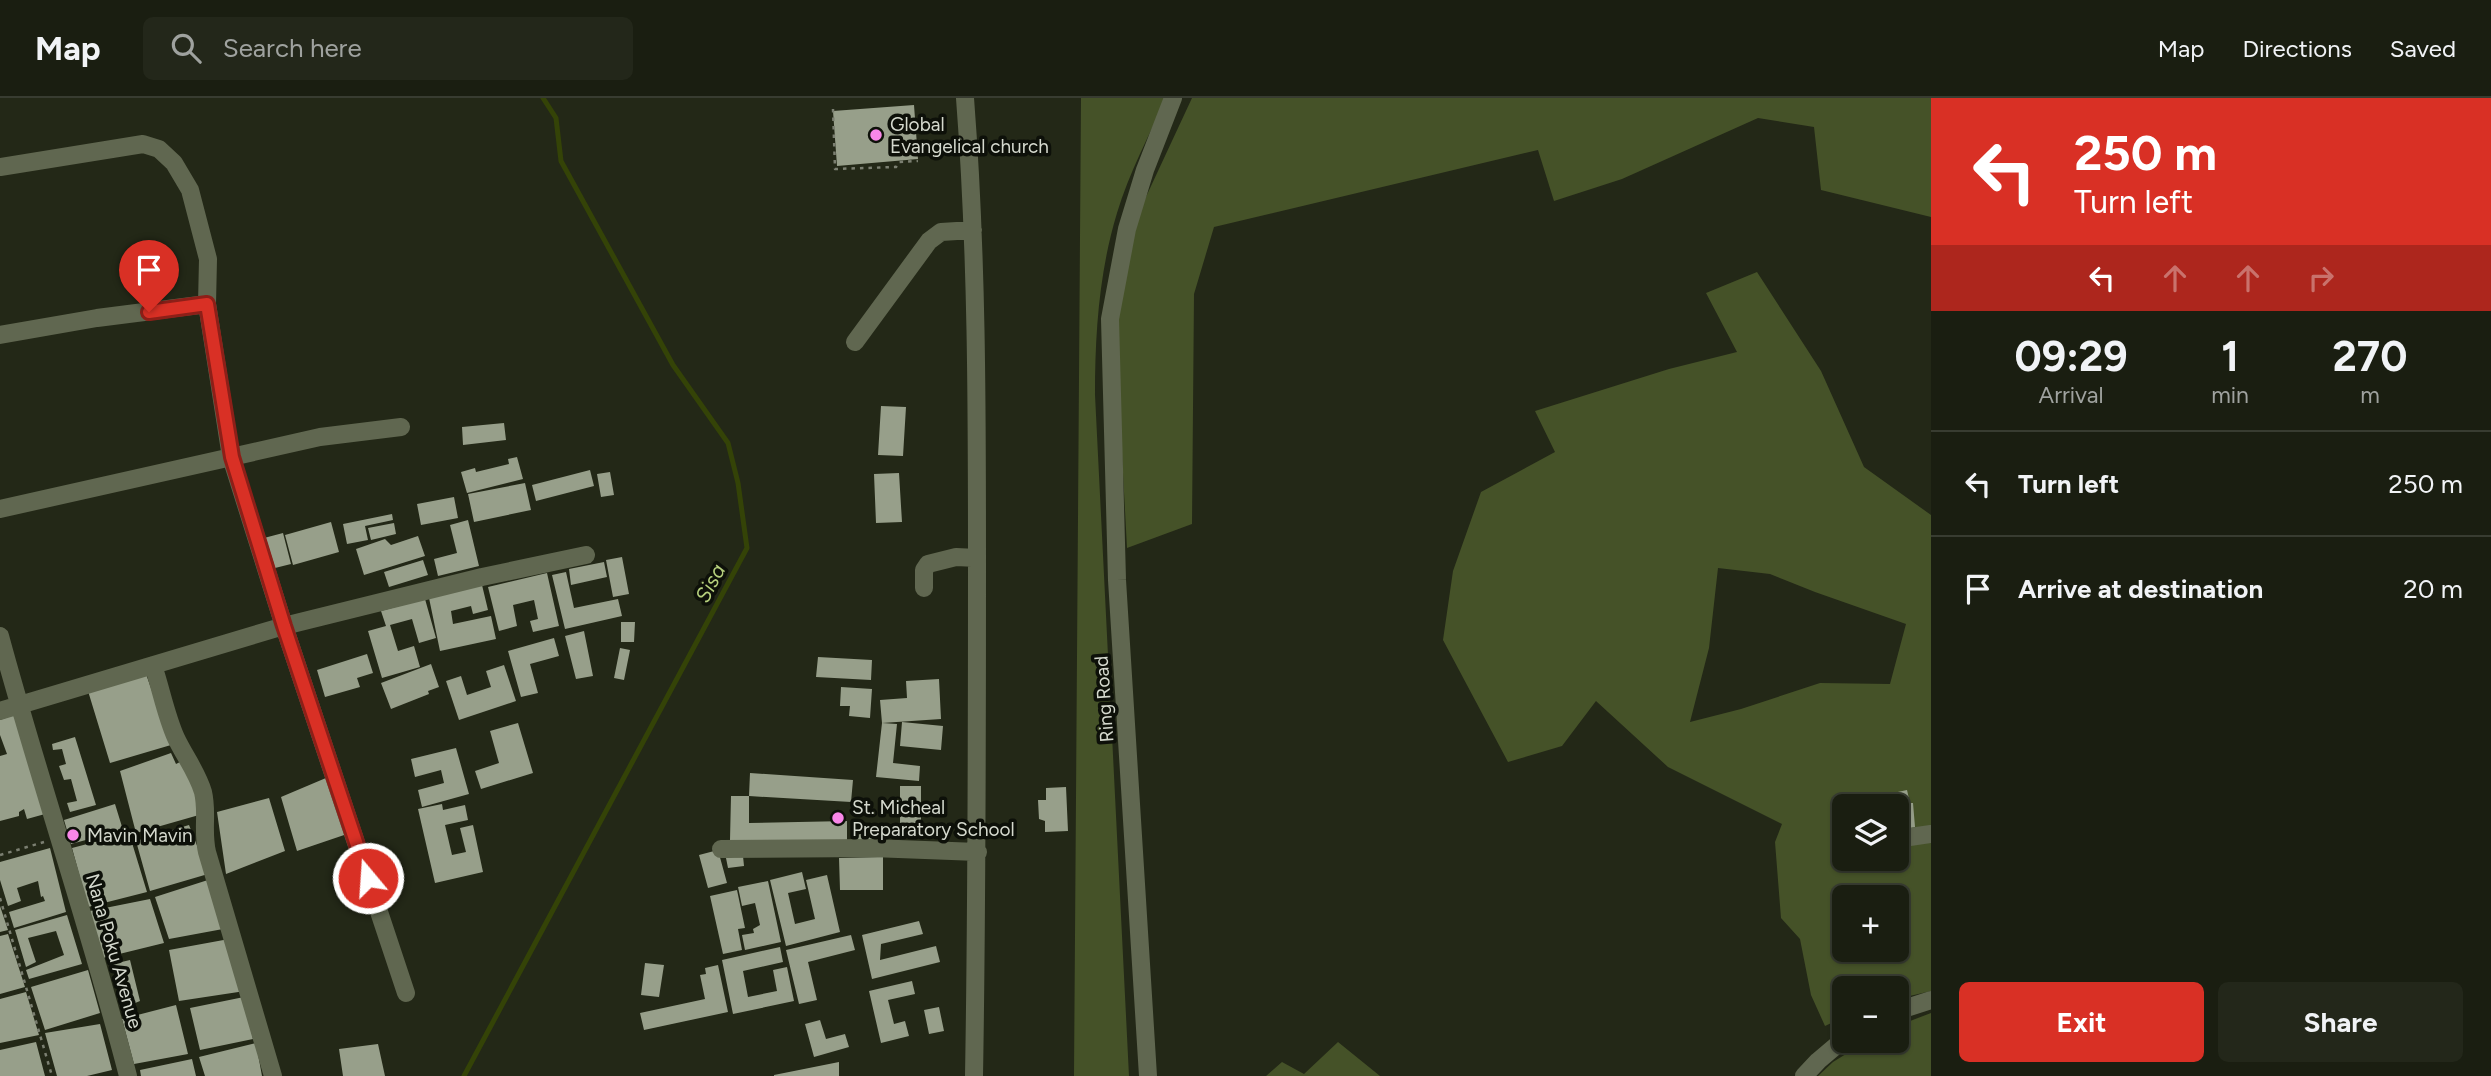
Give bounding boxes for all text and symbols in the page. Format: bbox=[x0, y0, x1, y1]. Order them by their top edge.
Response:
search box bbox=[143, 17, 633, 80]
text: Map bbox=[35, 29, 101, 68]
icon: search bbox=[167, 29, 205, 67]
text: Search here bbox=[223, 32, 362, 64]
text: Map bbox=[2158, 34, 2204, 63]
text: Directions bbox=[2242, 34, 2352, 63]
text: Saved bbox=[2390, 34, 2456, 63]
place label: Global Evangelical church bbox=[890, 113, 1049, 158]
text: 250 m bbox=[2074, 123, 2217, 182]
icon: left bbox=[1959, 126, 2050, 217]
marker: Global Evangelical church bbox=[868, 127, 884, 143]
text: Turn left bbox=[2074, 183, 2193, 221]
pin bbox=[119, 240, 179, 312]
icon: arrive bbox=[130, 251, 168, 289]
icon: left bbox=[2083, 259, 2121, 297]
icon: ahead bbox=[2156, 259, 2194, 297]
icon: ahead bbox=[2229, 259, 2267, 297]
icon: right bbox=[2302, 259, 2340, 297]
text: 09:29 bbox=[2015, 331, 2128, 382]
text: 1 bbox=[2221, 331, 2239, 382]
text: 270 bbox=[2332, 331, 2407, 382]
text: Arrival bbox=[2039, 381, 2104, 409]
text: min bbox=[2211, 381, 2249, 409]
text: m bbox=[2360, 381, 2380, 409]
icon: left bbox=[1959, 465, 1997, 503]
text: Turn left bbox=[2018, 468, 2119, 500]
text: 250 m bbox=[2388, 468, 2463, 500]
water label: Sisa bbox=[690, 559, 730, 607]
icon: arrive bbox=[1959, 570, 1997, 608]
text: Arrive at destination bbox=[2018, 573, 2263, 605]
text: 20 m bbox=[2403, 573, 2463, 605]
street label: Ring Road bbox=[1090, 655, 1118, 743]
map controls bbox=[1832, 794, 1909, 1053]
button: layers bbox=[1832, 794, 1909, 871]
place label: St. Micheal Preparatory School bbox=[852, 796, 1015, 841]
marker: St. Micheal Preparatory School bbox=[830, 810, 846, 826]
place label: Mavin Mavin bbox=[87, 824, 193, 847]
marker: Mavin Mavin bbox=[65, 827, 81, 843]
position arrow bbox=[331, 841, 405, 915]
street label: Nana Poku Avenue bbox=[81, 871, 147, 1031]
button: + bbox=[1832, 885, 1909, 962]
button: − bbox=[1832, 976, 1909, 1053]
button: Exit bbox=[1959, 982, 2204, 1062]
button: Share bbox=[2218, 982, 2463, 1062]

